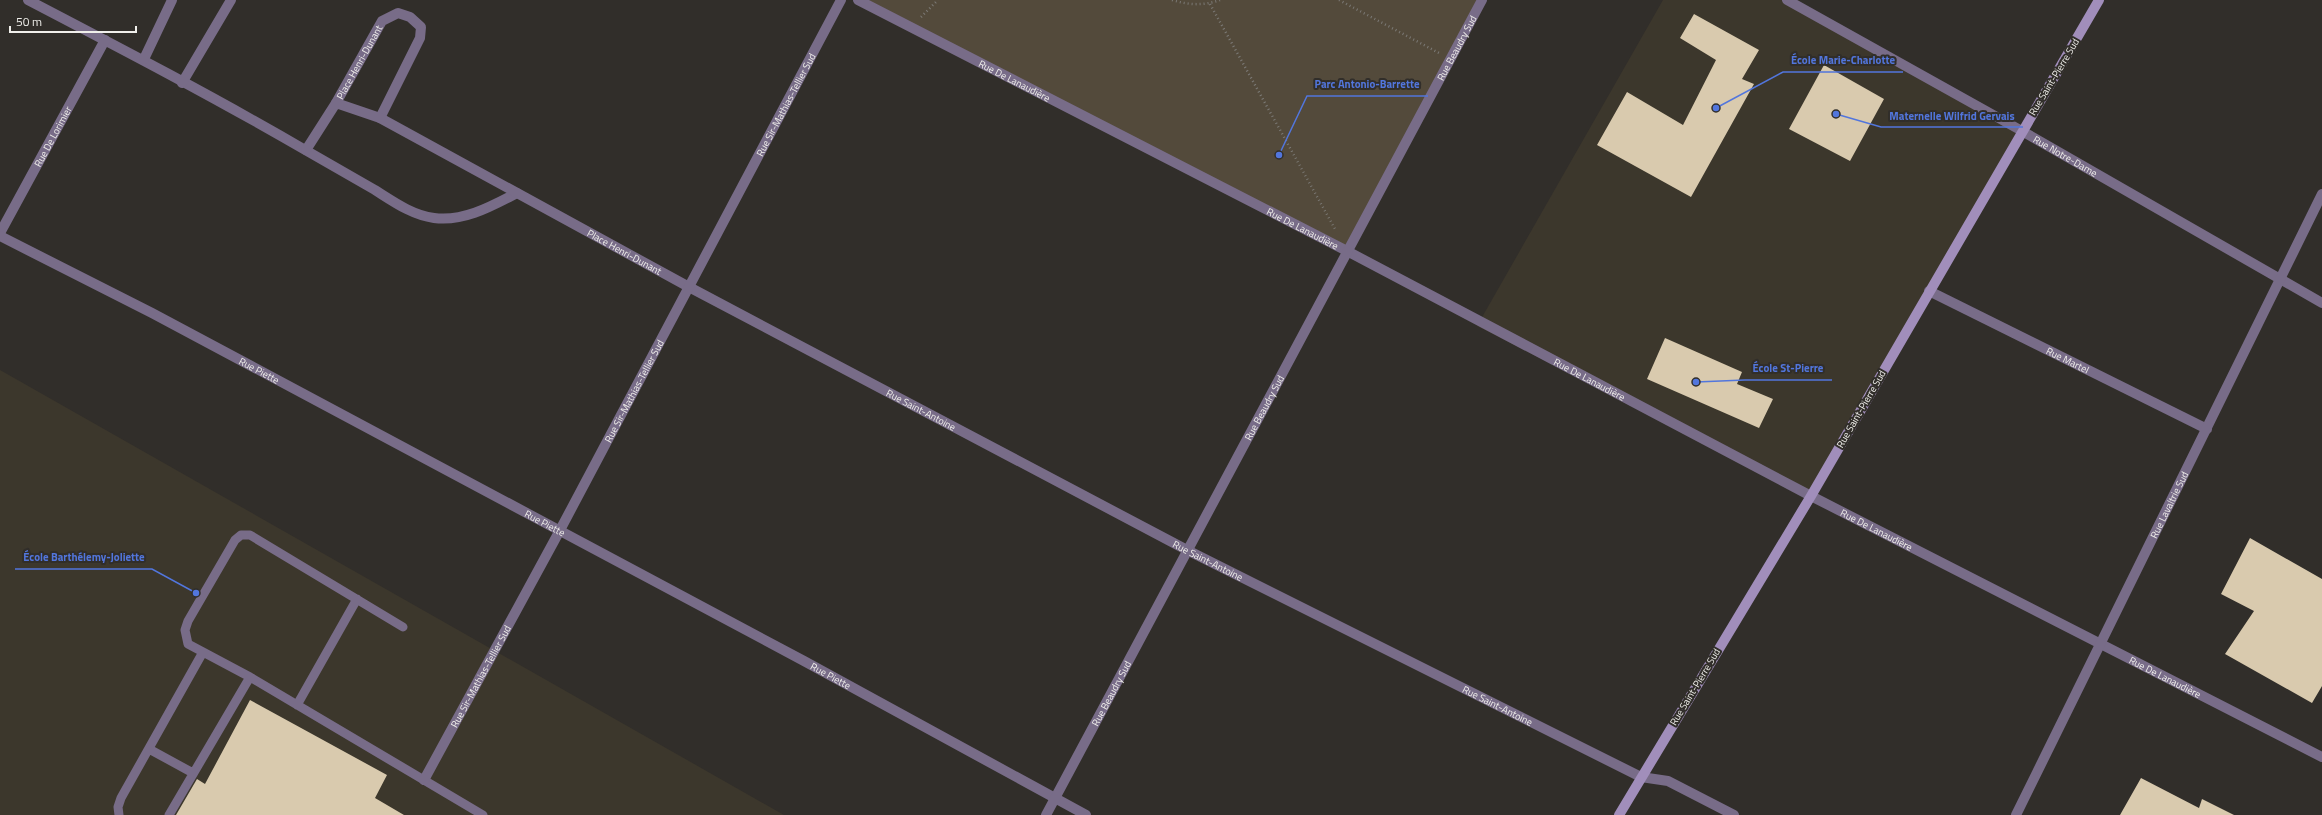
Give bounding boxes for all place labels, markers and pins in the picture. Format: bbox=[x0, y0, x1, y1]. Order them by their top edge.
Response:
callout: École Marie-Charlotte bbox=[1783, 49, 1903, 72]
callout: Parc Antonio-Barrette bbox=[1307, 73, 1428, 96]
callout: Maternelle Wilfrid Gervais bbox=[1881, 104, 2023, 127]
callout: École St-Pierre bbox=[1745, 357, 1832, 380]
callout: École Barthélemy-Joliette bbox=[15, 546, 152, 569]

